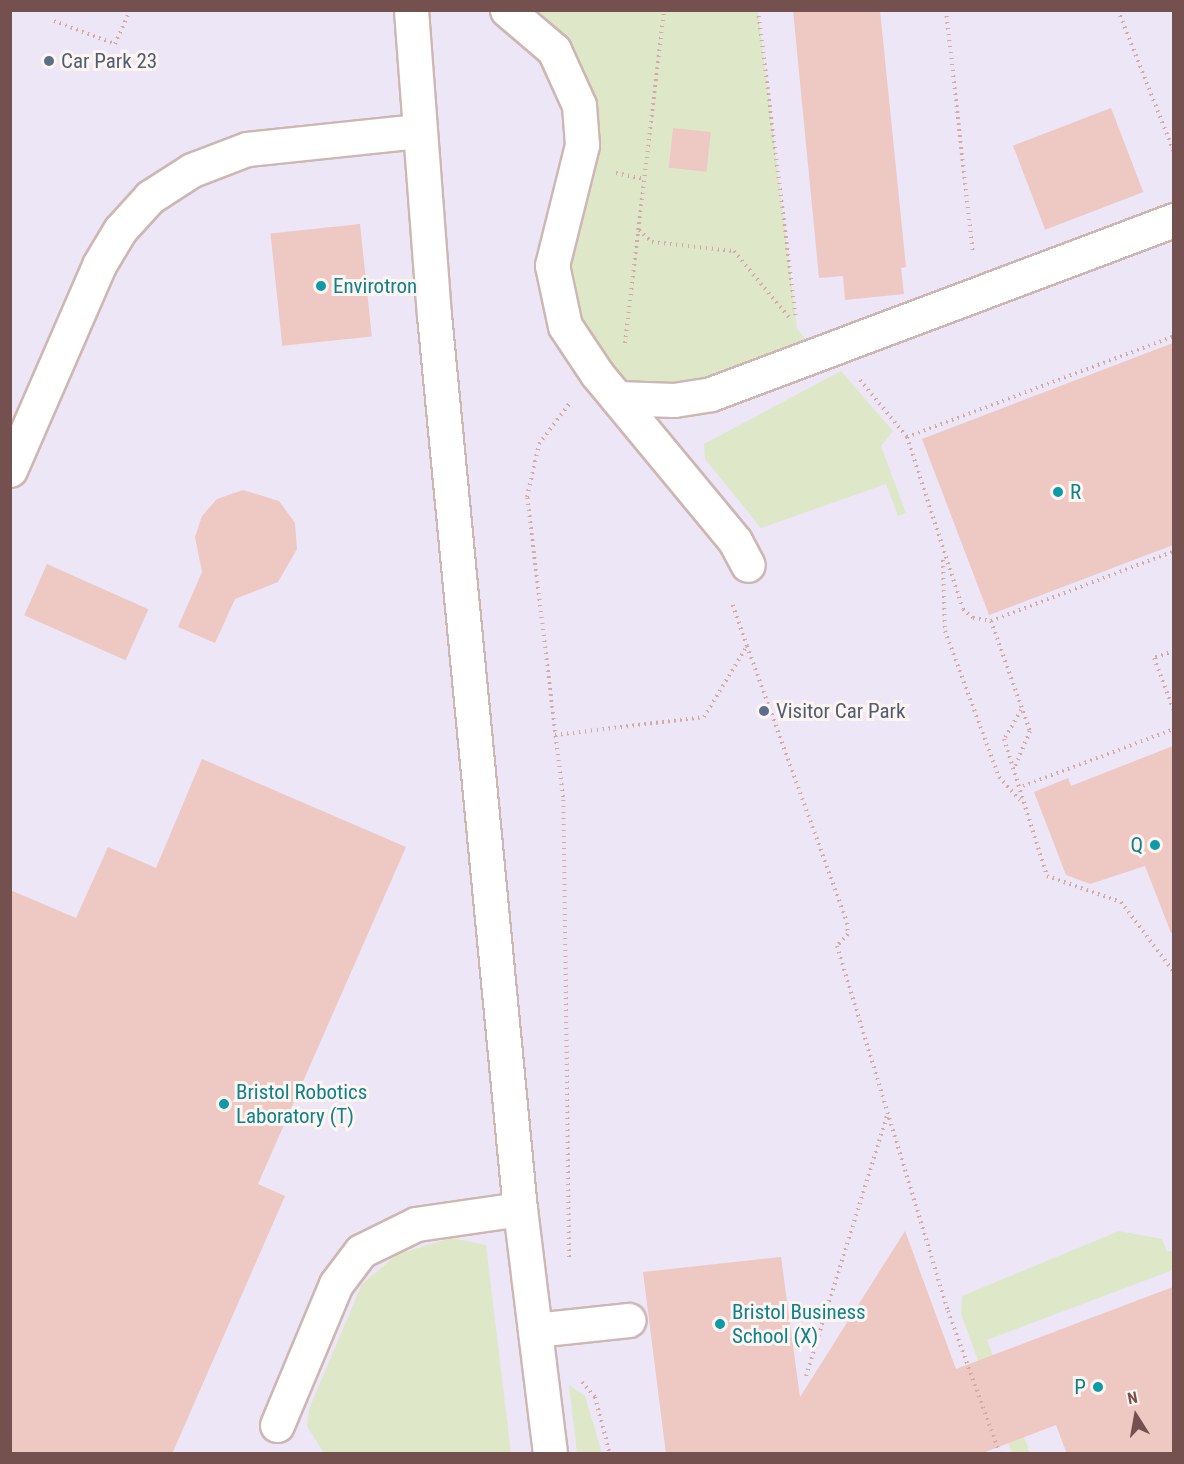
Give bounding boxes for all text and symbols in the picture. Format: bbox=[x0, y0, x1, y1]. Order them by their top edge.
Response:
place label: Car Park 23 bbox=[61, 48, 157, 74]
marker: Car Park 23 bbox=[42, 54, 56, 68]
place label: Envirotron bbox=[333, 273, 417, 299]
marker: Envirotron bbox=[314, 279, 328, 293]
place label: R bbox=[1070, 479, 1081, 505]
marker: R bbox=[1051, 485, 1065, 499]
place label: Visitor Car Park bbox=[776, 698, 905, 724]
marker: Visitor Car Park bbox=[757, 704, 771, 718]
place label: Q bbox=[1130, 832, 1143, 858]
marker: Q bbox=[1148, 838, 1162, 852]
place label: Bristol Robotics Laboratory (T) bbox=[236, 1079, 367, 1129]
marker: Bristol Robotics Laboratory (T) bbox=[217, 1097, 231, 1111]
place label: Bristol Business School (X) bbox=[732, 1299, 866, 1349]
marker: Bristol Business School (X) bbox=[713, 1317, 727, 1331]
place label: P bbox=[1074, 1374, 1086, 1400]
marker: P bbox=[1091, 1380, 1105, 1394]
north arrow bbox=[1106, 1386, 1166, 1446]
text: N bbox=[1126, 1388, 1139, 1408]

